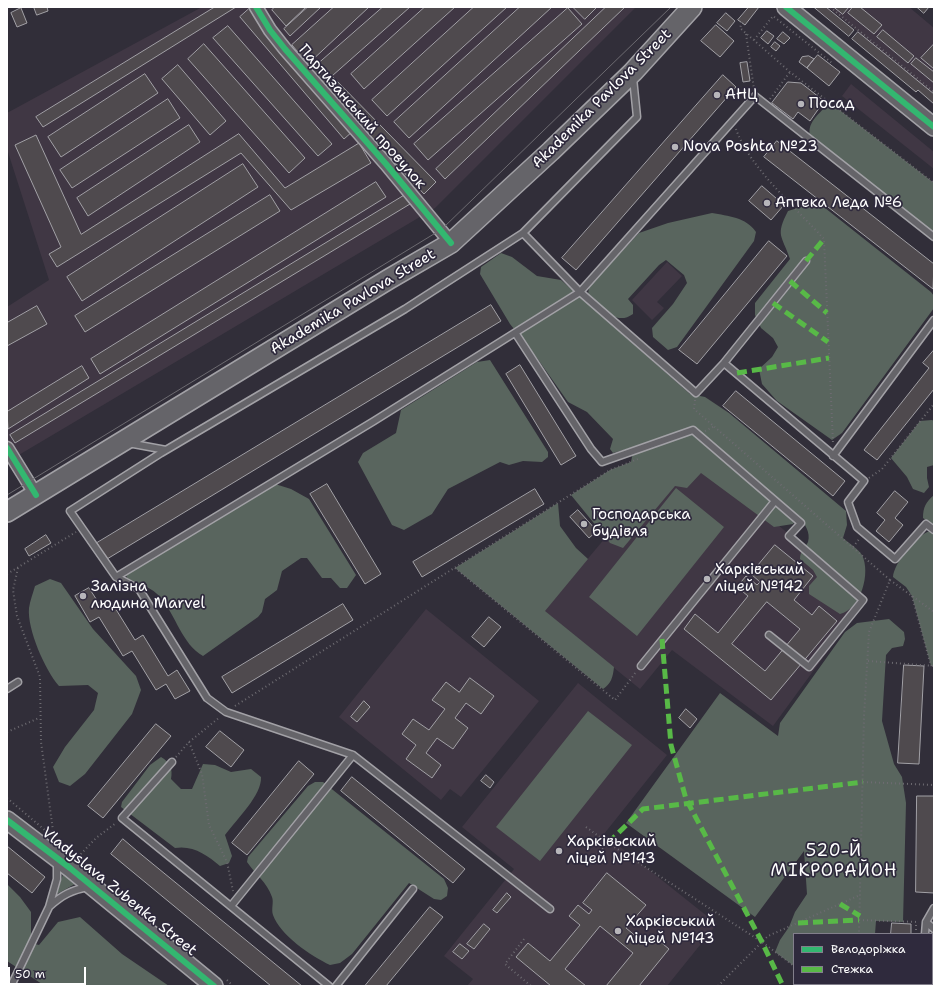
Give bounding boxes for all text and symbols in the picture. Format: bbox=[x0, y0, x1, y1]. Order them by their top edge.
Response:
street label: Akademika Pavlova Street bbox=[529, 26, 675, 172]
street label: Партизанський провулок bbox=[294, 41, 430, 193]
place label: АНЦ bbox=[725, 86, 758, 104]
marker: АНЦ bbox=[712, 90, 722, 100]
place label: Посад bbox=[809, 95, 854, 113]
marker: Посад bbox=[796, 99, 806, 109]
place label: Nova Poshta №23 bbox=[683, 138, 818, 156]
marker: Nova Poshta №23 bbox=[670, 142, 680, 152]
place label: Аптека Леда №6 bbox=[775, 194, 902, 212]
marker: Аптека Леда №6 bbox=[762, 198, 772, 208]
street label: Akademika Pavlova Street bbox=[267, 245, 439, 359]
place label: Господарська будівля bbox=[592, 506, 691, 541]
marker: Господарська будівля bbox=[579, 519, 589, 529]
place label: Харківський ліцей №142 bbox=[715, 561, 804, 596]
marker: Харківський ліцей №142 bbox=[702, 574, 712, 584]
place label: Залізна людина Marvel bbox=[91, 578, 205, 613]
marker: Залізна людина Marvel bbox=[78, 591, 88, 601]
street label: Vladyslava Zubenka Street bbox=[38, 824, 200, 960]
place label: Харківьский ліцей №143 bbox=[567, 833, 656, 868]
district label: 520-Й МІКРОРАЙОН bbox=[771, 842, 897, 882]
marker: Харківьский ліцей №143 bbox=[554, 846, 564, 856]
place label: Харківський ліцей №143 bbox=[626, 913, 715, 948]
marker: Харківський ліцей №143 bbox=[613, 926, 623, 936]
legend bbox=[793, 933, 933, 985]
text: Велодоріжка bbox=[831, 941, 905, 957]
scale bar bbox=[10, 959, 88, 985]
text: Стежка bbox=[831, 961, 873, 977]
text: 50 m bbox=[15, 966, 45, 982]

